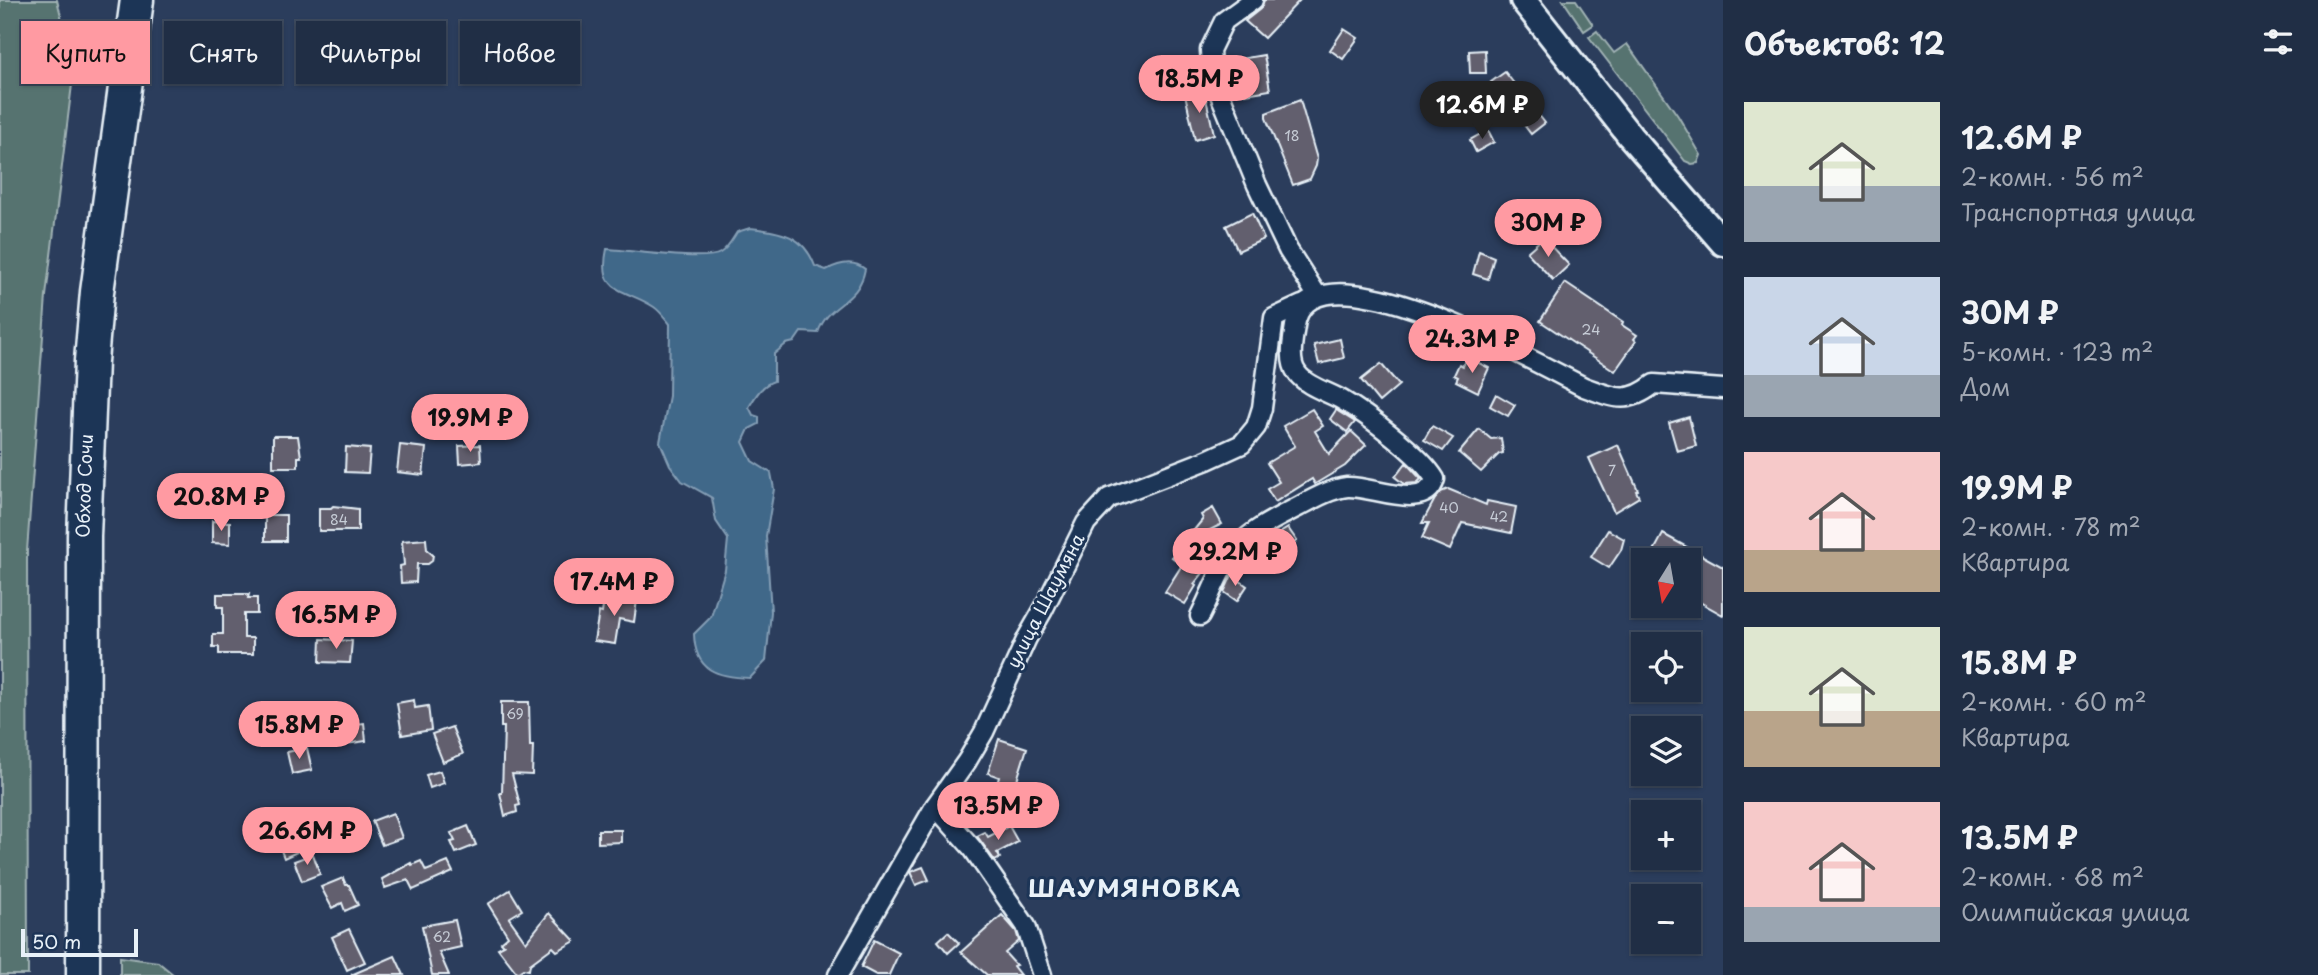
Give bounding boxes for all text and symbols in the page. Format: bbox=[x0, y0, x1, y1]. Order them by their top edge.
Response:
text: Объектов: 12 bbox=[1744, 20, 1945, 65]
chip: Купить bbox=[21, 21, 150, 84]
chip: Снять bbox=[164, 21, 282, 84]
chip: Фильтры bbox=[296, 21, 446, 84]
chip: Новое bbox=[460, 21, 580, 84]
icon: filters bbox=[2259, 23, 2297, 61]
pin: 18.5M ₽ bbox=[1134, 55, 1264, 115]
text: 18.5M ₽ bbox=[1155, 60, 1243, 95]
pin: 12.6M ₽ bbox=[1417, 82, 1547, 141]
text: 12.6M ₽ bbox=[1436, 86, 1528, 121]
text: 12.6M ₽ bbox=[1961, 114, 2082, 159]
house number: 18 bbox=[1284, 125, 1300, 146]
icon: home bbox=[1800, 130, 1884, 214]
text: 2-комн. · 56 m² bbox=[1961, 159, 2144, 194]
text: Транспортная улица bbox=[1961, 194, 2195, 229]
pin: 30M ₽ bbox=[1499, 200, 1597, 259]
text: 30M ₽ bbox=[1511, 204, 1585, 239]
text: 30M ₽ bbox=[1961, 289, 2059, 334]
icon: home bbox=[1800, 305, 1884, 389]
pin: 24.3M ₽ bbox=[1407, 316, 1537, 375]
house number: 24 bbox=[1582, 319, 1600, 340]
text: 24.3M ₽ bbox=[1424, 320, 1520, 355]
text: 5-комн. · 123 m² bbox=[1961, 334, 2153, 369]
text: Дом bbox=[1961, 369, 2010, 404]
pin: 19.9M ₽ bbox=[405, 394, 535, 454]
text: 19.9M ₽ bbox=[427, 399, 513, 434]
street label: Обход Сочи bbox=[68, 434, 99, 538]
house number: 7 bbox=[1608, 460, 1616, 481]
text: 19.9M ₽ bbox=[1961, 464, 2072, 509]
pin: 20.8M ₽ bbox=[156, 474, 286, 533]
text: 20.8M ₽ bbox=[173, 478, 269, 513]
icon: home bbox=[1800, 480, 1884, 564]
house number: 40 bbox=[1439, 497, 1459, 518]
house number: 42 bbox=[1490, 506, 1508, 527]
house number: 84 bbox=[330, 509, 348, 530]
text: 2-комн. · 78 m² bbox=[1961, 509, 2141, 544]
street label: улица Шаумяна bbox=[999, 527, 1091, 672]
pin: 29.2M ₽ bbox=[1170, 528, 1300, 588]
text: 29.2M ₽ bbox=[1189, 533, 1281, 568]
text: Квартира bbox=[1961, 544, 2069, 579]
north arrow bbox=[1631, 548, 1701, 618]
map controls bbox=[1631, 548, 1701, 954]
pin: 17.4M ₽ bbox=[549, 558, 679, 618]
text: 17.4M ₽ bbox=[570, 563, 658, 598]
pin: 16.5M ₽ bbox=[271, 592, 401, 651]
text: 16.5M ₽ bbox=[291, 596, 381, 631]
button: locate bbox=[1631, 632, 1701, 702]
text: 15.8M ₽ bbox=[1961, 639, 2077, 684]
icon: home bbox=[1800, 655, 1884, 739]
text: 2-комн. · 60 m² bbox=[1961, 684, 2147, 719]
pin: 15.8M ₽ bbox=[234, 702, 364, 761]
house number: 69 bbox=[506, 703, 524, 724]
text: 15.8M ₽ bbox=[255, 706, 343, 741]
button: layers bbox=[1631, 716, 1701, 786]
text: Квартира bbox=[1961, 719, 2069, 754]
pin: 13.5M ₽ bbox=[933, 782, 1063, 842]
text: 13.5M ₽ bbox=[953, 787, 1043, 822]
button: + bbox=[1631, 800, 1701, 870]
pin: 26.6M ₽ bbox=[242, 808, 372, 867]
text: 26.6M ₽ bbox=[258, 812, 356, 847]
text: 13.5M ₽ bbox=[1961, 814, 2078, 859]
icon: home bbox=[1800, 830, 1884, 914]
text: 2-комн. · 68 m² bbox=[1961, 859, 2144, 894]
district label: ШАУМЯНОВКА bbox=[1028, 869, 1242, 905]
button: − bbox=[1631, 884, 1701, 954]
text: Олимпийская улица bbox=[1961, 894, 2190, 929]
scale bar bbox=[21, 926, 138, 958]
house number: 62 bbox=[433, 926, 451, 947]
text: 50 m bbox=[32, 927, 81, 955]

